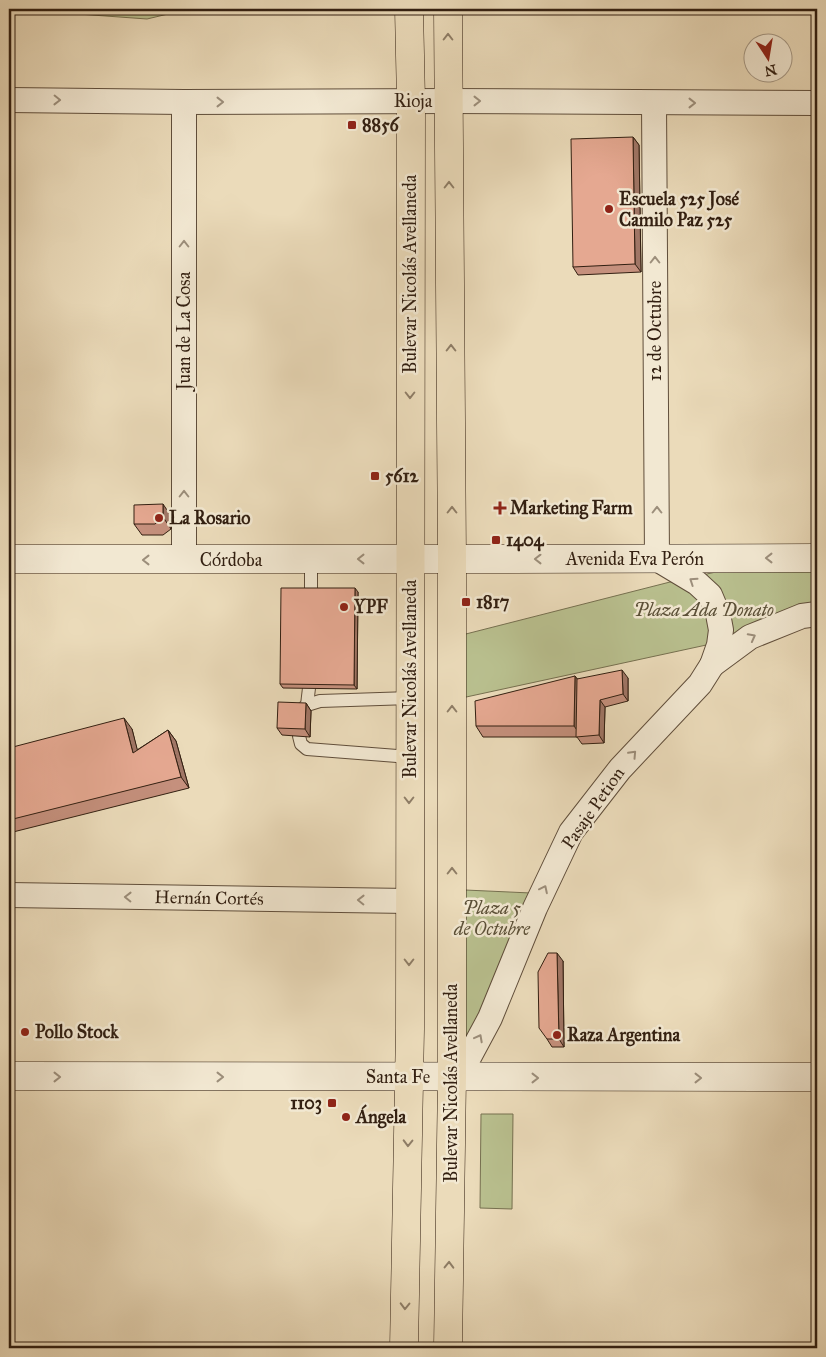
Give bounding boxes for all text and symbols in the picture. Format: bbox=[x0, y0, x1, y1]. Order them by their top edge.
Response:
north arrow bbox=[744, 32, 794, 82]
one-way arrow bbox=[443, 33, 453, 41]
text: N bbox=[763, 61, 778, 80]
street label: Rioja bbox=[394, 90, 433, 112]
one-way arrow bbox=[54, 95, 62, 105]
one-way arrow bbox=[216, 96, 224, 107]
one-way arrow bbox=[474, 96, 481, 106]
one-way arrow bbox=[688, 98, 696, 108]
place label: 8856 bbox=[362, 114, 400, 136]
marker: 8856 bbox=[346, 119, 358, 131]
street label: Bulevar Nicolás Avellaneda bbox=[399, 174, 421, 373]
one-way arrow bbox=[444, 181, 454, 188]
place label: Escuela 525 José Camilo Paz 525 bbox=[619, 188, 740, 231]
marker: Escuela 525 José Camilo Paz 525 bbox=[603, 203, 615, 215]
one-way arrow bbox=[179, 239, 189, 247]
one-way arrow bbox=[650, 256, 660, 264]
street label: Juan de La Cosa bbox=[173, 271, 196, 392]
street label: 12 de Octubre bbox=[644, 281, 666, 381]
one-way arrow bbox=[446, 343, 456, 351]
one-way arrow bbox=[405, 392, 415, 399]
place label: 5612 bbox=[385, 465, 420, 487]
marker: 5612 bbox=[369, 470, 381, 482]
one-way arrow bbox=[179, 489, 189, 497]
place label: Marketing Farm bbox=[510, 497, 633, 520]
marker: Marketing Farm bbox=[494, 502, 506, 514]
one-way arrow bbox=[447, 506, 457, 514]
one-way arrow bbox=[651, 506, 662, 514]
place label: La Rosario bbox=[169, 507, 250, 529]
marker: La Rosario bbox=[153, 512, 165, 524]
place label: 1404 bbox=[506, 529, 545, 552]
marker: 1404 bbox=[490, 534, 502, 546]
street label: Avenida Eva Perón bbox=[565, 548, 704, 570]
street label: Córdoba bbox=[200, 549, 263, 571]
one-way arrow bbox=[764, 553, 772, 563]
one-way arrow bbox=[357, 554, 364, 564]
one-way arrow bbox=[534, 554, 542, 564]
one-way arrow bbox=[142, 555, 150, 565]
one-way arrow bbox=[689, 578, 698, 587]
street label: Bulevar Nicolás Avellaneda bbox=[399, 579, 421, 778]
place label: 1817 bbox=[476, 591, 510, 613]
place label: YPF bbox=[353, 596, 388, 618]
marker: 1817 bbox=[460, 596, 472, 608]
park label: Plaza Ada Donato bbox=[634, 599, 774, 621]
marker: YPF bbox=[338, 601, 350, 613]
one-way arrow bbox=[746, 633, 755, 643]
one-way arrow bbox=[447, 704, 457, 712]
one-way arrow bbox=[628, 751, 637, 760]
street label: Pasaje Petion bbox=[557, 763, 629, 853]
one-way arrow bbox=[404, 796, 415, 804]
one-way arrow bbox=[447, 867, 457, 874]
one-way arrow bbox=[538, 885, 548, 894]
street label: Hernán Cortés bbox=[154, 886, 264, 910]
one-way arrow bbox=[124, 892, 132, 902]
one-way arrow bbox=[356, 895, 364, 906]
park label: Plaza 5 de Octubre bbox=[453, 897, 531, 940]
one-way arrow bbox=[404, 959, 414, 967]
street label: Bulevar Nicolás Avellaneda bbox=[440, 983, 462, 1182]
place label: Pollo Stock bbox=[35, 1021, 119, 1043]
place label: Raza Argentina bbox=[567, 1024, 681, 1047]
marker: Pollo Stock bbox=[19, 1026, 31, 1038]
marker: Raza Argentina bbox=[551, 1029, 563, 1041]
one-way arrow bbox=[473, 1034, 483, 1043]
street label: Santa Fe bbox=[366, 1066, 430, 1088]
one-way arrow bbox=[54, 1072, 62, 1082]
one-way arrow bbox=[216, 1072, 224, 1082]
one-way arrow bbox=[532, 1073, 540, 1083]
one-way arrow bbox=[694, 1073, 702, 1083]
place label: 1103 bbox=[290, 1092, 322, 1115]
marker: 1103 bbox=[326, 1097, 338, 1109]
place label: Ángela bbox=[355, 1104, 407, 1129]
marker: Ángela bbox=[340, 1111, 352, 1123]
one-way arrow bbox=[402, 1140, 413, 1148]
one-way arrow bbox=[444, 1260, 454, 1268]
one-way arrow bbox=[400, 1302, 410, 1310]

